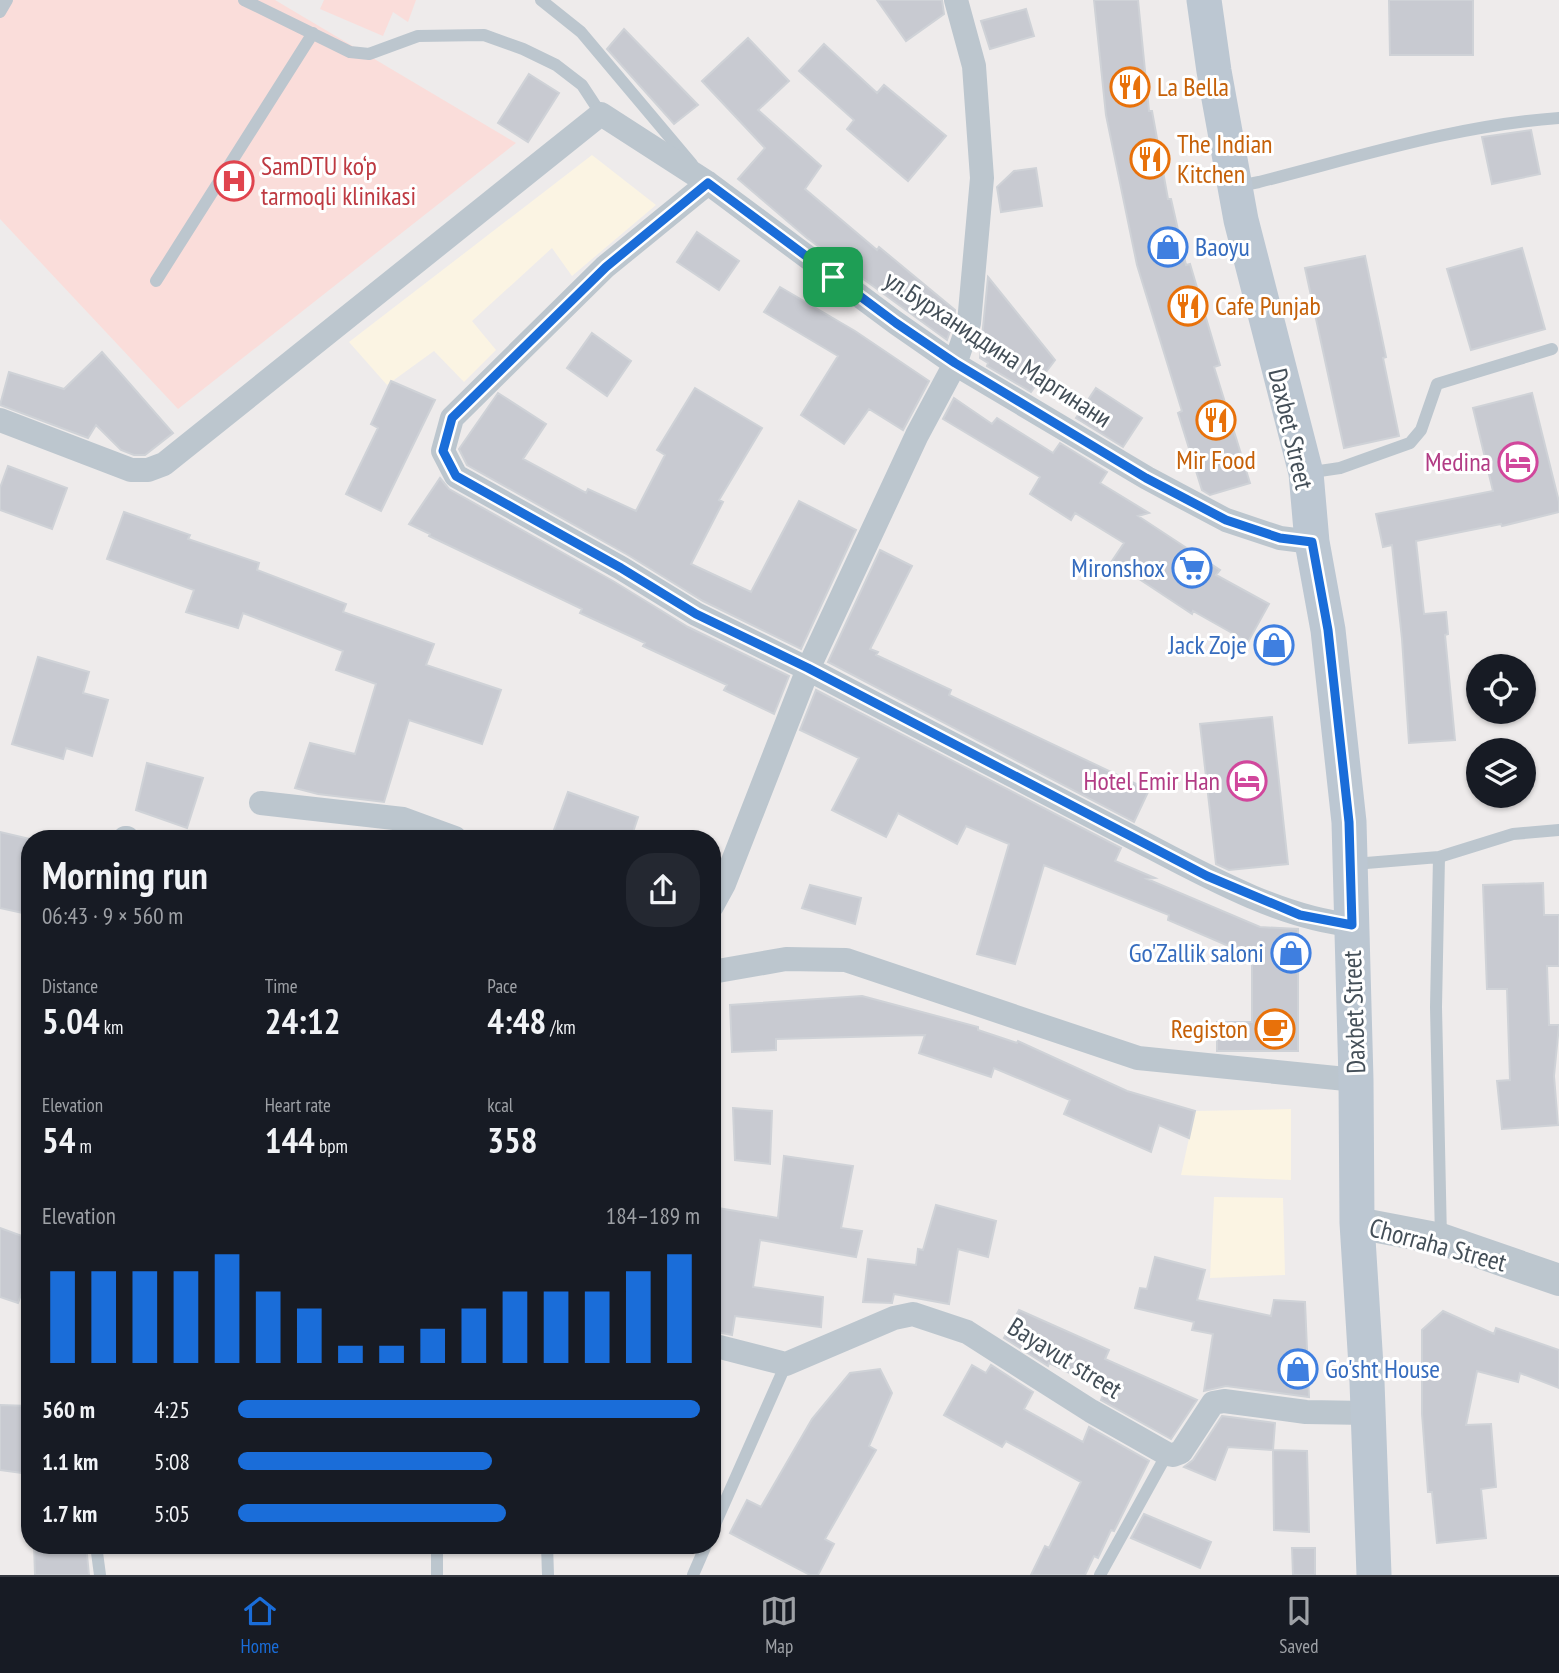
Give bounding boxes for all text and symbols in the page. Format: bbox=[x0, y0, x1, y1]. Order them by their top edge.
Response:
restaurant icon: La Bella bbox=[1109, 66, 1151, 108]
place label: La Bella bbox=[1157, 70, 1229, 103]
place label: The Indian Kitchen bbox=[1177, 127, 1273, 190]
restaurant icon: The Indian Kitchen bbox=[1129, 138, 1171, 180]
place label: SamDTU ko‘p tarmoqli klinikasi bbox=[261, 149, 416, 212]
hospital icon: SamDTU ko‘p tarmoqli klinikasi bbox=[213, 160, 255, 202]
shop icon: Baoyu bbox=[1147, 226, 1189, 268]
place label: Baoyu bbox=[1195, 230, 1250, 263]
pin bbox=[803, 247, 863, 307]
icon: arrive bbox=[814, 258, 852, 296]
street label: ул.Бурханиддина Маргинани bbox=[878, 263, 1118, 434]
restaurant icon: Cafe Punjab bbox=[1167, 285, 1209, 327]
place label: Cafe Punjab bbox=[1215, 289, 1321, 322]
street label: Daxbet Street bbox=[1262, 365, 1321, 493]
restaurant icon: Mir Food bbox=[1195, 399, 1237, 441]
hotel icon: Medina bbox=[1497, 441, 1539, 483]
place label: Mir Food bbox=[1176, 443, 1256, 476]
place label: Medina bbox=[1425, 445, 1491, 478]
supermarket icon: Mironshox bbox=[1171, 547, 1213, 589]
place label: Mironshox bbox=[1071, 551, 1165, 584]
shop icon: Jack Zoje bbox=[1253, 624, 1295, 666]
place label: Jack Zoje bbox=[1168, 628, 1247, 661]
map controls bbox=[1466, 654, 1536, 808]
button: locate bbox=[1466, 654, 1536, 724]
button: layers bbox=[1466, 738, 1536, 808]
hotel icon: Hotel Emir Han bbox=[1226, 760, 1268, 802]
place label: Hotel Emir Han bbox=[1083, 764, 1220, 797]
text: Morning run bbox=[42, 850, 208, 899]
button: share bbox=[626, 853, 700, 927]
text: 06:43 · 9 × 560 m bbox=[42, 901, 183, 930]
shop icon: Go'Zallik saloni bbox=[1270, 932, 1312, 974]
place label: Go'Zallik saloni bbox=[1129, 936, 1264, 969]
street label: Daxbet Street bbox=[1335, 950, 1372, 1074]
text: Distance bbox=[42, 974, 98, 998]
text: Time bbox=[265, 974, 298, 998]
text: Pace bbox=[487, 974, 517, 998]
text: 5.04 bbox=[42, 998, 100, 1044]
text: 24:12 bbox=[265, 998, 340, 1044]
text: 4:48 bbox=[487, 998, 546, 1044]
cafe icon: Registon bbox=[1254, 1008, 1296, 1050]
place label: Registon bbox=[1171, 1012, 1248, 1045]
text: km bbox=[100, 1015, 123, 1039]
text: /km bbox=[546, 1015, 576, 1039]
text: Elevation bbox=[42, 1093, 103, 1117]
text: Heart rate bbox=[265, 1093, 331, 1117]
text: kcal bbox=[487, 1093, 513, 1117]
text: 54 bbox=[42, 1117, 75, 1163]
text: 144 bbox=[265, 1117, 315, 1163]
text: 358 bbox=[487, 1117, 538, 1163]
text: m bbox=[75, 1134, 92, 1158]
text: bpm bbox=[315, 1134, 348, 1158]
text: Elevation bbox=[42, 1201, 116, 1230]
text: 184–189 m bbox=[606, 1201, 700, 1230]
street label: Chorraha Street bbox=[1366, 1210, 1510, 1279]
street label: Bayavut street bbox=[1002, 1310, 1128, 1406]
shop icon: Go'sht House bbox=[1277, 1348, 1319, 1390]
place label: Go'sht House bbox=[1325, 1352, 1440, 1385]
text: 560 m bbox=[42, 1395, 95, 1424]
text: 4:25 bbox=[154, 1395, 190, 1424]
text: 1.1 km bbox=[42, 1447, 98, 1476]
text: 5:08 bbox=[154, 1447, 190, 1476]
text: 1.7 km bbox=[42, 1499, 97, 1528]
text: 5:05 bbox=[154, 1499, 190, 1528]
tab: Home bbox=[241, 1592, 279, 1658]
tab: Map bbox=[760, 1592, 798, 1658]
tab: Saved bbox=[1279, 1592, 1318, 1658]

